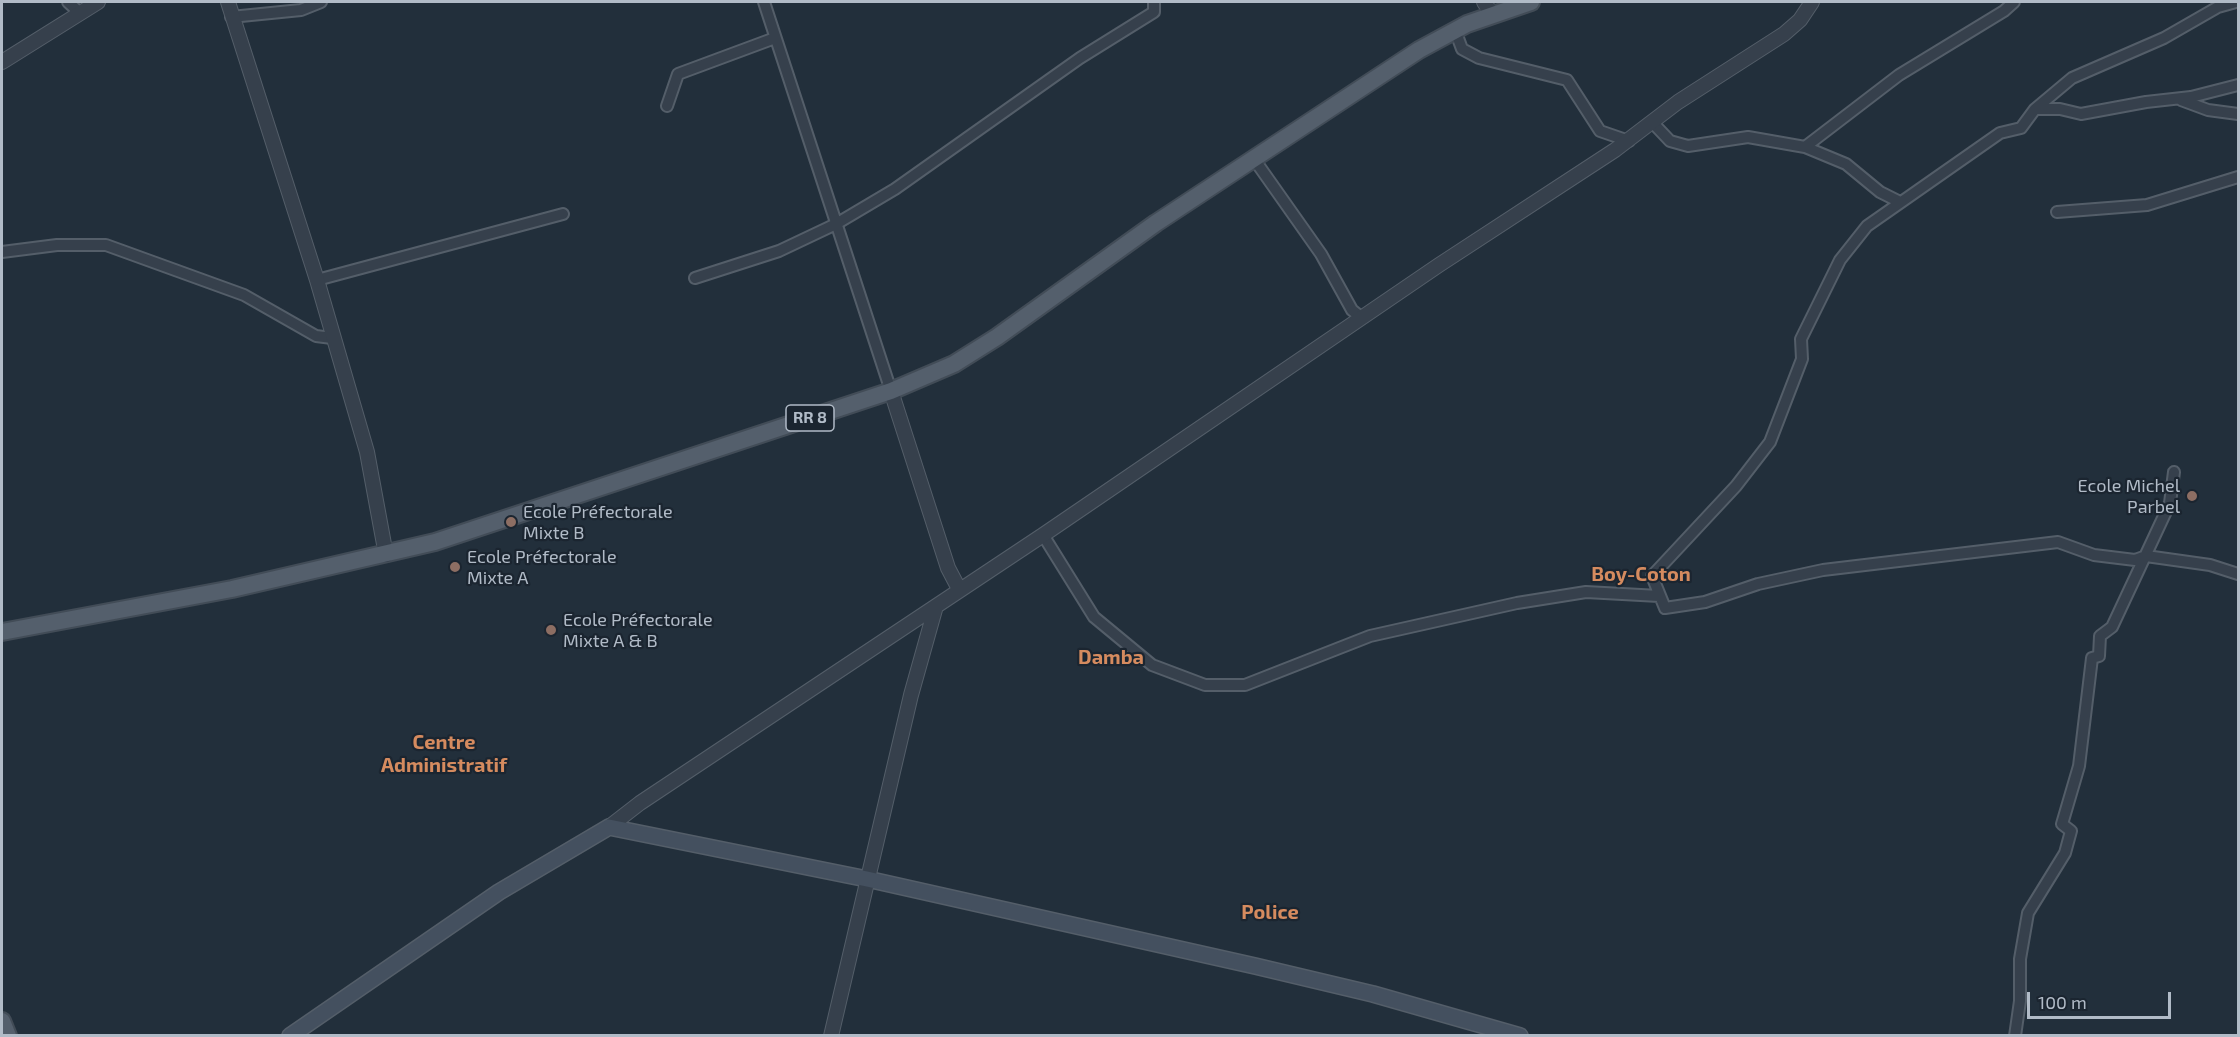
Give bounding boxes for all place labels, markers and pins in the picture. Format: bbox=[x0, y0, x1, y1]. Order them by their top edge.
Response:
place label: Ecole Michel Parbel bbox=[2077, 475, 2180, 518]
marker: Ecole Michel Parbel bbox=[2185, 489, 2199, 503]
place label: Ecole Préfectorale Mixte B bbox=[523, 501, 673, 544]
marker: Ecole Préfectorale Mixte B bbox=[504, 515, 518, 529]
place label: Ecole Préfectorale Mixte A bbox=[467, 546, 617, 588]
marker: Ecole Préfectorale Mixte A bbox=[448, 560, 462, 574]
place label: Ecole Préfectorale Mixte A & B bbox=[563, 609, 713, 652]
marker: Ecole Préfectorale Mixte A & B bbox=[544, 623, 558, 637]

